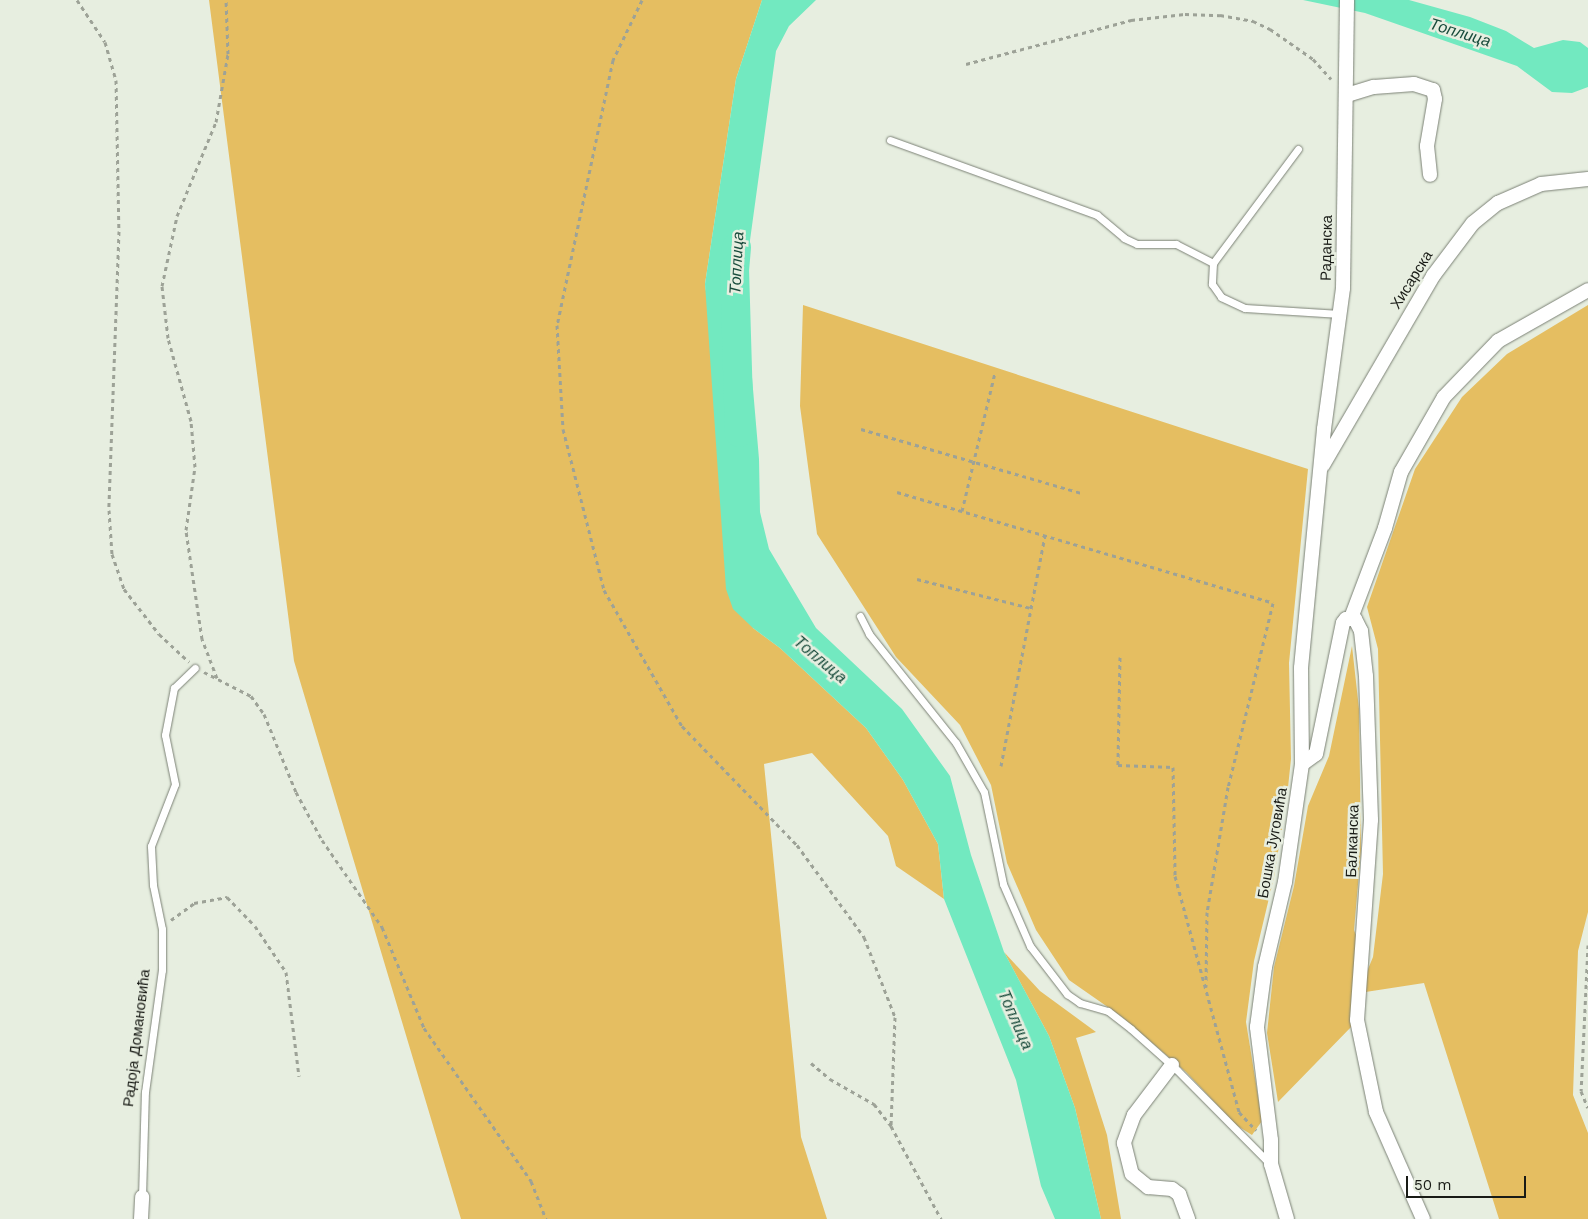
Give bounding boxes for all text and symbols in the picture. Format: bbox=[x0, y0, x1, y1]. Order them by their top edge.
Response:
water label: Топлица bbox=[1427, 15, 1493, 51]
street label: Раданска bbox=[1317, 215, 1337, 281]
water label: Топлица bbox=[726, 231, 748, 295]
street label: Хисарска bbox=[1387, 248, 1437, 312]
water label: Топлица bbox=[790, 632, 850, 688]
street label: Бошка Југовића bbox=[1254, 786, 1292, 900]
street label: Балканска bbox=[1343, 804, 1363, 878]
street label: Радоја Домановића bbox=[120, 968, 154, 1108]
water label: Топлица bbox=[993, 987, 1037, 1053]
scale bar bbox=[1408, 1166, 1528, 1198]
text: 50 m bbox=[1414, 1176, 1451, 1194]

